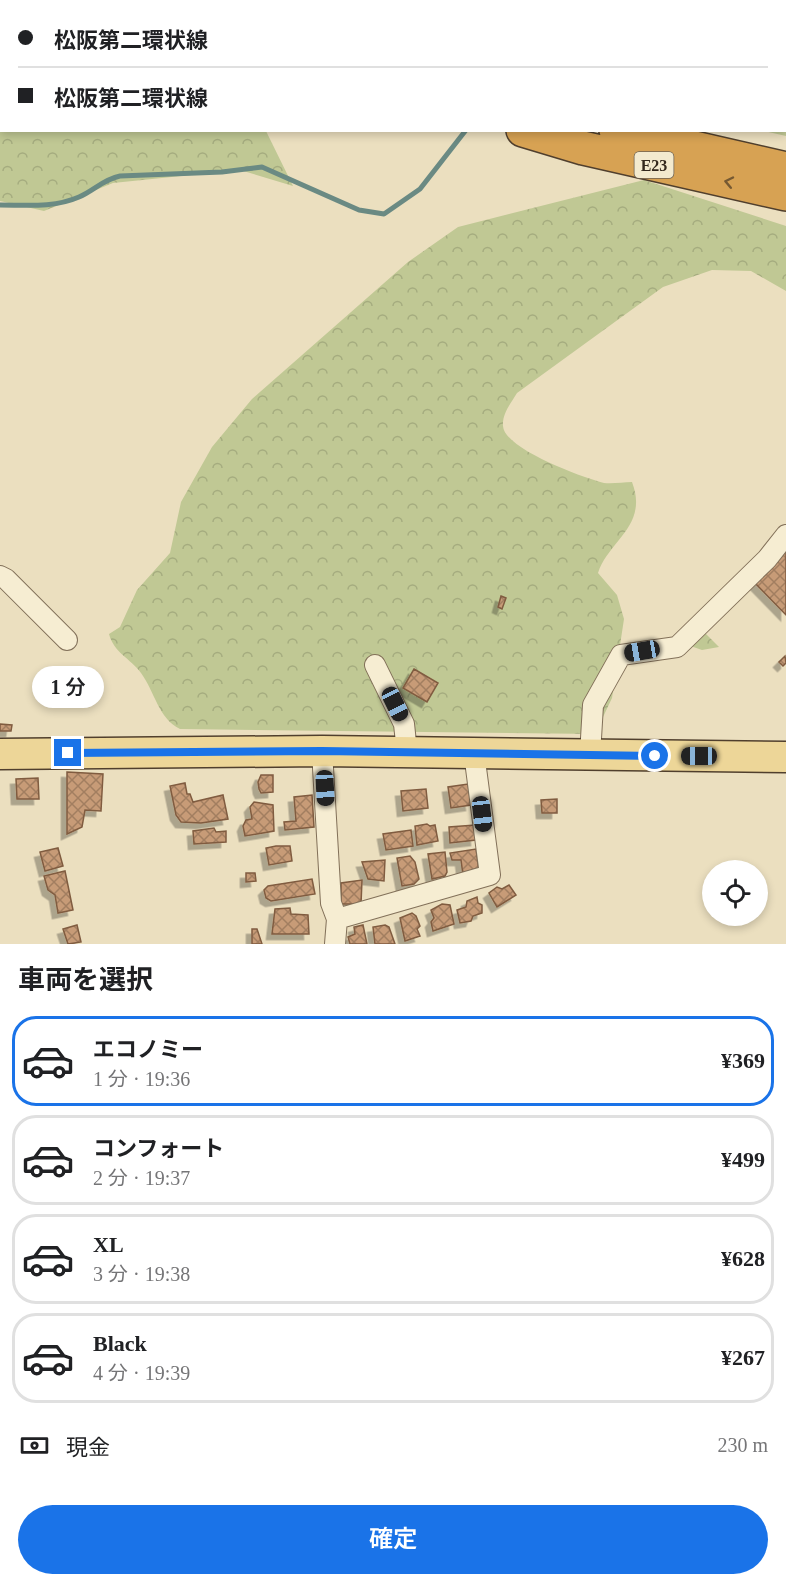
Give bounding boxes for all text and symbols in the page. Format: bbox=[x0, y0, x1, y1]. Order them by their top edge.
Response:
text: 松阪第二環状線 bbox=[54, 28, 208, 53]
text: 松阪第二環状線 bbox=[54, 86, 208, 111]
road number: E23 bbox=[634, 152, 674, 178]
one-way arrow bbox=[724, 177, 734, 190]
car bbox=[623, 639, 661, 663]
callout: 1 分 bbox=[32, 666, 104, 708]
text: 1 分 bbox=[51, 676, 86, 698]
car bbox=[379, 684, 411, 724]
route end bbox=[54, 739, 81, 766]
route start bbox=[641, 742, 668, 769]
car bbox=[681, 747, 717, 765]
car bbox=[315, 770, 335, 806]
car bbox=[471, 795, 493, 833]
map controls bbox=[702, 860, 768, 926]
button: locate bbox=[702, 860, 768, 926]
text: 車両を選択 bbox=[18, 965, 153, 995]
icon: car bbox=[21, 1034, 75, 1088]
text: エコノミー bbox=[93, 1037, 203, 1062]
text: ¥369 bbox=[721, 1048, 765, 1073]
text: 1 分 · 19:36 bbox=[93, 1068, 190, 1090]
icon: car bbox=[21, 1133, 75, 1187]
text: コンフォート bbox=[93, 1136, 224, 1161]
text: ¥499 bbox=[721, 1147, 765, 1172]
text: 2 分 · 19:37 bbox=[93, 1167, 190, 1189]
icon: car bbox=[21, 1232, 75, 1286]
text: XL bbox=[93, 1232, 124, 1257]
text: ¥628 bbox=[721, 1246, 765, 1271]
text: 3 分 · 19:38 bbox=[93, 1263, 190, 1285]
icon: car bbox=[21, 1331, 75, 1385]
text: Black bbox=[93, 1331, 147, 1356]
text: ¥267 bbox=[721, 1345, 765, 1370]
text: 4 分 · 19:39 bbox=[93, 1362, 190, 1384]
icon: cash bbox=[18, 1429, 51, 1462]
text: 230 m bbox=[717, 1434, 768, 1456]
text: 現金 bbox=[66, 1435, 110, 1460]
button: 確定 bbox=[18, 1505, 768, 1574]

